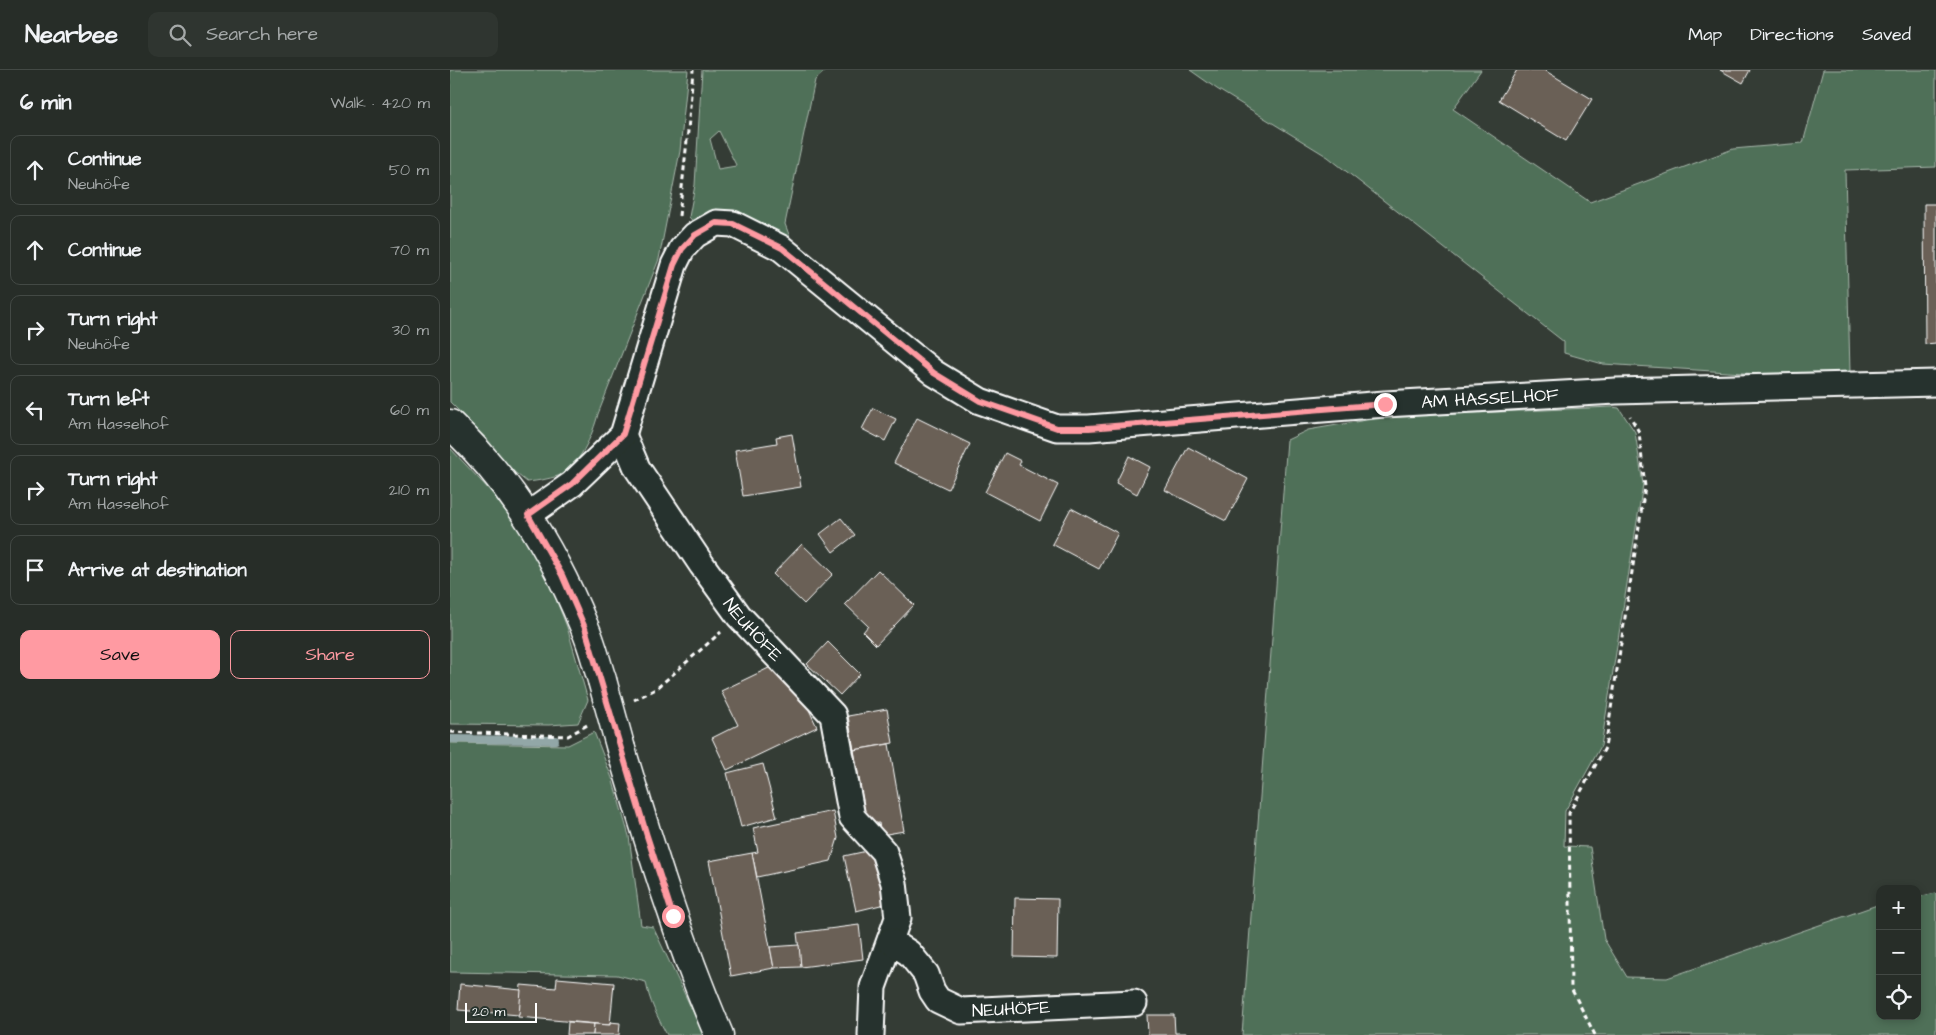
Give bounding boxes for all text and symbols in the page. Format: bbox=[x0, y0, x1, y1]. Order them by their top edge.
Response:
search box bbox=[148, 12, 498, 57]
text: Nearbee bbox=[25, 18, 118, 52]
icon: search bbox=[166, 21, 194, 49]
text: Search here bbox=[206, 21, 318, 48]
text: Map bbox=[1688, 22, 1722, 47]
text: Directions bbox=[1750, 22, 1834, 47]
text: Saved bbox=[1862, 22, 1911, 47]
text: 6 min bbox=[20, 88, 72, 117]
text: Walk · 420 m bbox=[330, 92, 430, 114]
text: Continue bbox=[68, 146, 142, 173]
icon: ahead bbox=[21, 156, 49, 184]
text: 50 m bbox=[389, 159, 429, 181]
text: Neuhöfe bbox=[68, 173, 130, 195]
icon: ahead bbox=[21, 236, 49, 264]
text: Continue bbox=[68, 237, 142, 264]
text: 70 m bbox=[390, 239, 429, 261]
text: Turn right bbox=[68, 306, 157, 333]
icon: right bbox=[21, 316, 49, 344]
text: 30 m bbox=[392, 319, 429, 341]
text: Neuhöfe bbox=[68, 333, 130, 355]
street label: AM HASSELHOF bbox=[1420, 382, 1560, 415]
text: Turn left bbox=[68, 386, 149, 413]
route end bbox=[1374, 393, 1397, 416]
icon: left bbox=[21, 396, 49, 424]
text: 60 m bbox=[390, 399, 429, 421]
text: Am Hasselhof bbox=[68, 413, 169, 435]
text: Turn right bbox=[68, 466, 157, 493]
icon: right bbox=[21, 476, 49, 504]
text: 210 m bbox=[389, 479, 429, 501]
text: Am Hasselhof bbox=[68, 493, 169, 515]
icon: arrive bbox=[21, 556, 49, 584]
text: Arrive at destination bbox=[68, 557, 247, 584]
street label: NEUHÖFE bbox=[717, 593, 788, 668]
button: Save bbox=[20, 630, 220, 679]
button: Share bbox=[230, 630, 430, 679]
map controls bbox=[1876, 885, 1921, 1020]
button: + bbox=[1876, 885, 1921, 930]
route start bbox=[662, 905, 685, 928]
button: − bbox=[1876, 930, 1921, 975]
button: locate bbox=[1876, 975, 1921, 1020]
street label: NEUHÖFE bbox=[972, 995, 1051, 1023]
scale bar bbox=[465, 1000, 538, 1023]
text: 20 m bbox=[472, 1002, 505, 1022]

